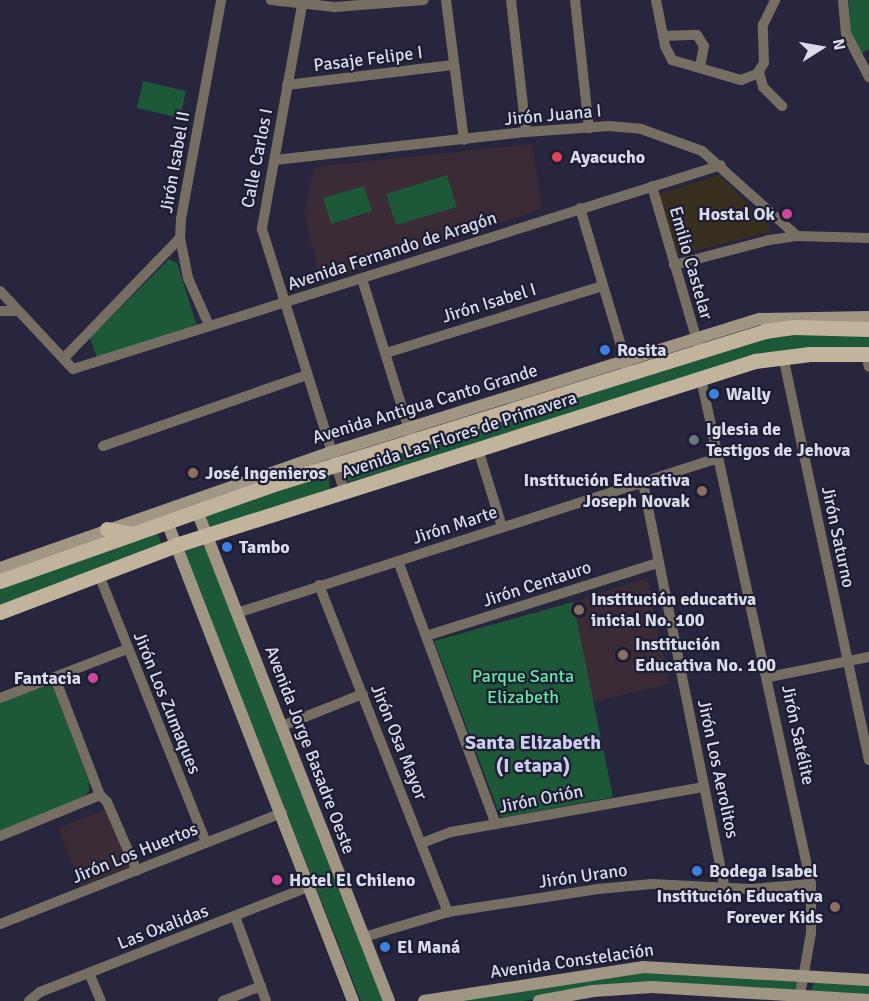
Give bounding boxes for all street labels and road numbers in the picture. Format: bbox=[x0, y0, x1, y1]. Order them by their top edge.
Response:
street label: Pasaje Felipe I bbox=[312, 42, 424, 76]
street label: Jirón Juana I bbox=[503, 100, 603, 130]
street label: Calle Carlos I bbox=[237, 106, 277, 210]
street label: Jirón Isabel II bbox=[155, 109, 195, 215]
street label: Emilio Castelar bbox=[665, 204, 717, 322]
street label: Avenida Fernando de Aragón bbox=[285, 207, 499, 295]
street label: Jirón Isabel I bbox=[439, 278, 539, 328]
street label: Avenida Antigua Canto Grande bbox=[310, 359, 540, 449]
street label: Avenida Las Flores de Primavera bbox=[339, 387, 579, 483]
street label: Jirón Saturno bbox=[817, 484, 859, 590]
street label: Jirón Marte bbox=[410, 501, 500, 549]
street label: Jirón Centauro bbox=[480, 556, 594, 612]
street label: Jirón Los Zumaques bbox=[129, 629, 205, 777]
street label: Avenida Jorge Basadre Oeste bbox=[260, 643, 360, 857]
street label: Jirón Osa Mayor bbox=[366, 681, 432, 803]
street label: Jirón Satélite bbox=[777, 683, 819, 787]
street label: Jirón Los Aerolitos bbox=[693, 698, 743, 840]
street label: Jirón Orión bbox=[497, 780, 585, 818]
street label: Jirón Los Huertos bbox=[69, 818, 201, 888]
street label: Jirón Urano bbox=[537, 859, 629, 893]
street label: Las Oxalidas bbox=[114, 900, 212, 954]
street label: Avenida Constelación bbox=[489, 939, 655, 983]

